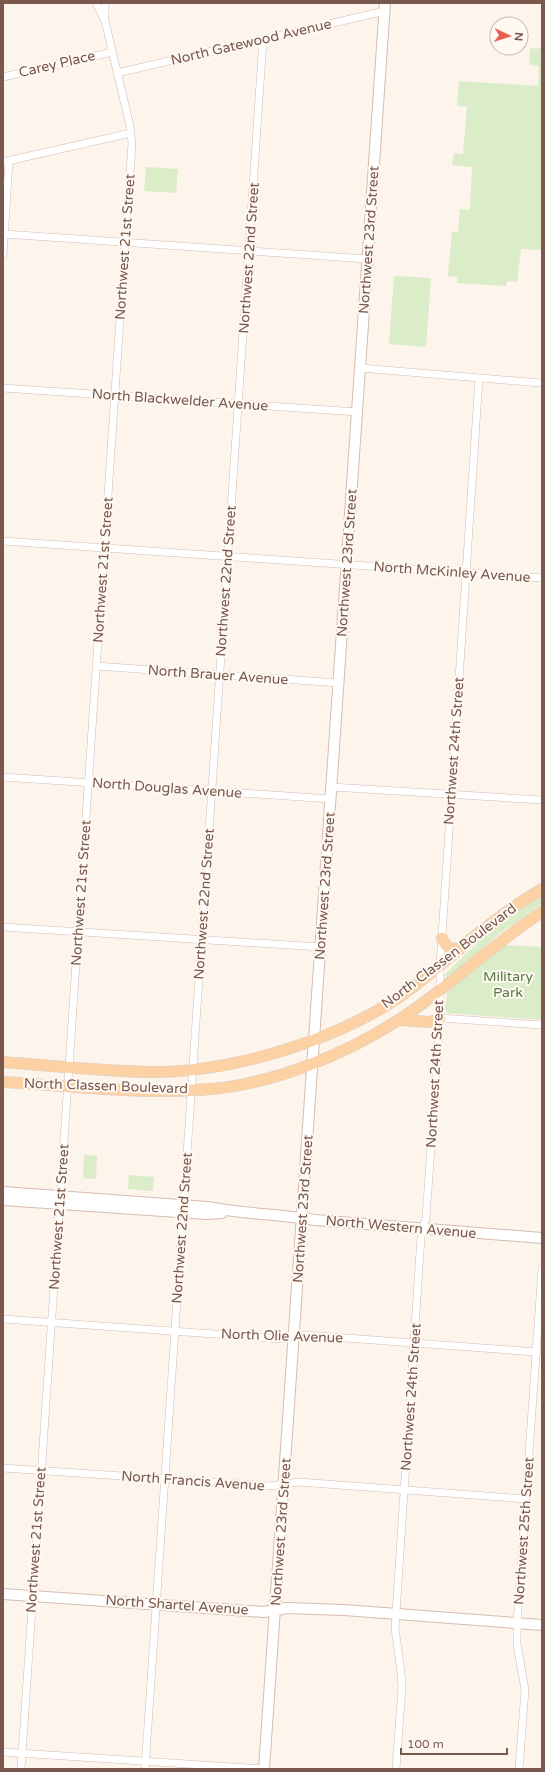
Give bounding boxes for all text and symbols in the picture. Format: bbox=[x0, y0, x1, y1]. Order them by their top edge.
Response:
street label: North Gatewood Avenue bbox=[169, 15, 333, 69]
north arrow bbox=[489, 16, 529, 56]
text: N bbox=[512, 32, 525, 42]
street label: Carey Place bbox=[17, 47, 97, 81]
street label: Northwest 23rd Street bbox=[355, 165, 383, 315]
street label: Northwest 21st Street bbox=[111, 173, 139, 321]
street label: Northwest 22nd Street bbox=[235, 181, 263, 334]
street label: North Blackwelder Avenue bbox=[91, 385, 269, 415]
street label: Northwest 23rd Street bbox=[333, 488, 361, 638]
street label: Northwest 21st Street bbox=[89, 496, 117, 644]
street label: Northwest 22nd Street bbox=[212, 504, 240, 657]
street label: North McKinley Avenue bbox=[373, 558, 531, 586]
street label: North Brauer Avenue bbox=[147, 662, 289, 688]
street label: Northwest 24th Street bbox=[440, 676, 468, 826]
street label: North Douglas Avenue bbox=[91, 774, 243, 802]
street label: Northwest 23rd Street bbox=[311, 811, 339, 961]
street label: Northwest 21st Street bbox=[67, 819, 95, 967]
street label: Northwest 22nd Street bbox=[190, 827, 218, 980]
street label: North Classen Boulevard bbox=[378, 900, 520, 1012]
park label: Military Park bbox=[483, 968, 533, 1001]
street label: Northwest 24th Street bbox=[423, 999, 447, 1149]
street label: North Classen Boulevard bbox=[24, 1075, 188, 1097]
street label: Northwest 23rd Street bbox=[289, 1134, 317, 1284]
street label: Northwest 21st Street bbox=[45, 1143, 73, 1291]
street label: Northwest 22nd Street bbox=[168, 1151, 196, 1304]
street label: North Western Avenue bbox=[325, 1212, 477, 1242]
street label: Northwest 24th Street bbox=[397, 1322, 425, 1472]
street label: North Olie Avenue bbox=[221, 1325, 343, 1347]
street label: Northwest 25th Street bbox=[510, 1456, 538, 1606]
street label: Northwest 23rd Street bbox=[267, 1457, 295, 1607]
street label: Northwest 21st Street bbox=[22, 1466, 50, 1614]
street label: North Francis Avenue bbox=[121, 1468, 265, 1494]
street label: North Shartel Avenue bbox=[105, 1592, 249, 1618]
scale bar bbox=[401, 1730, 507, 1756]
text: 100 m bbox=[407, 1737, 444, 1751]

